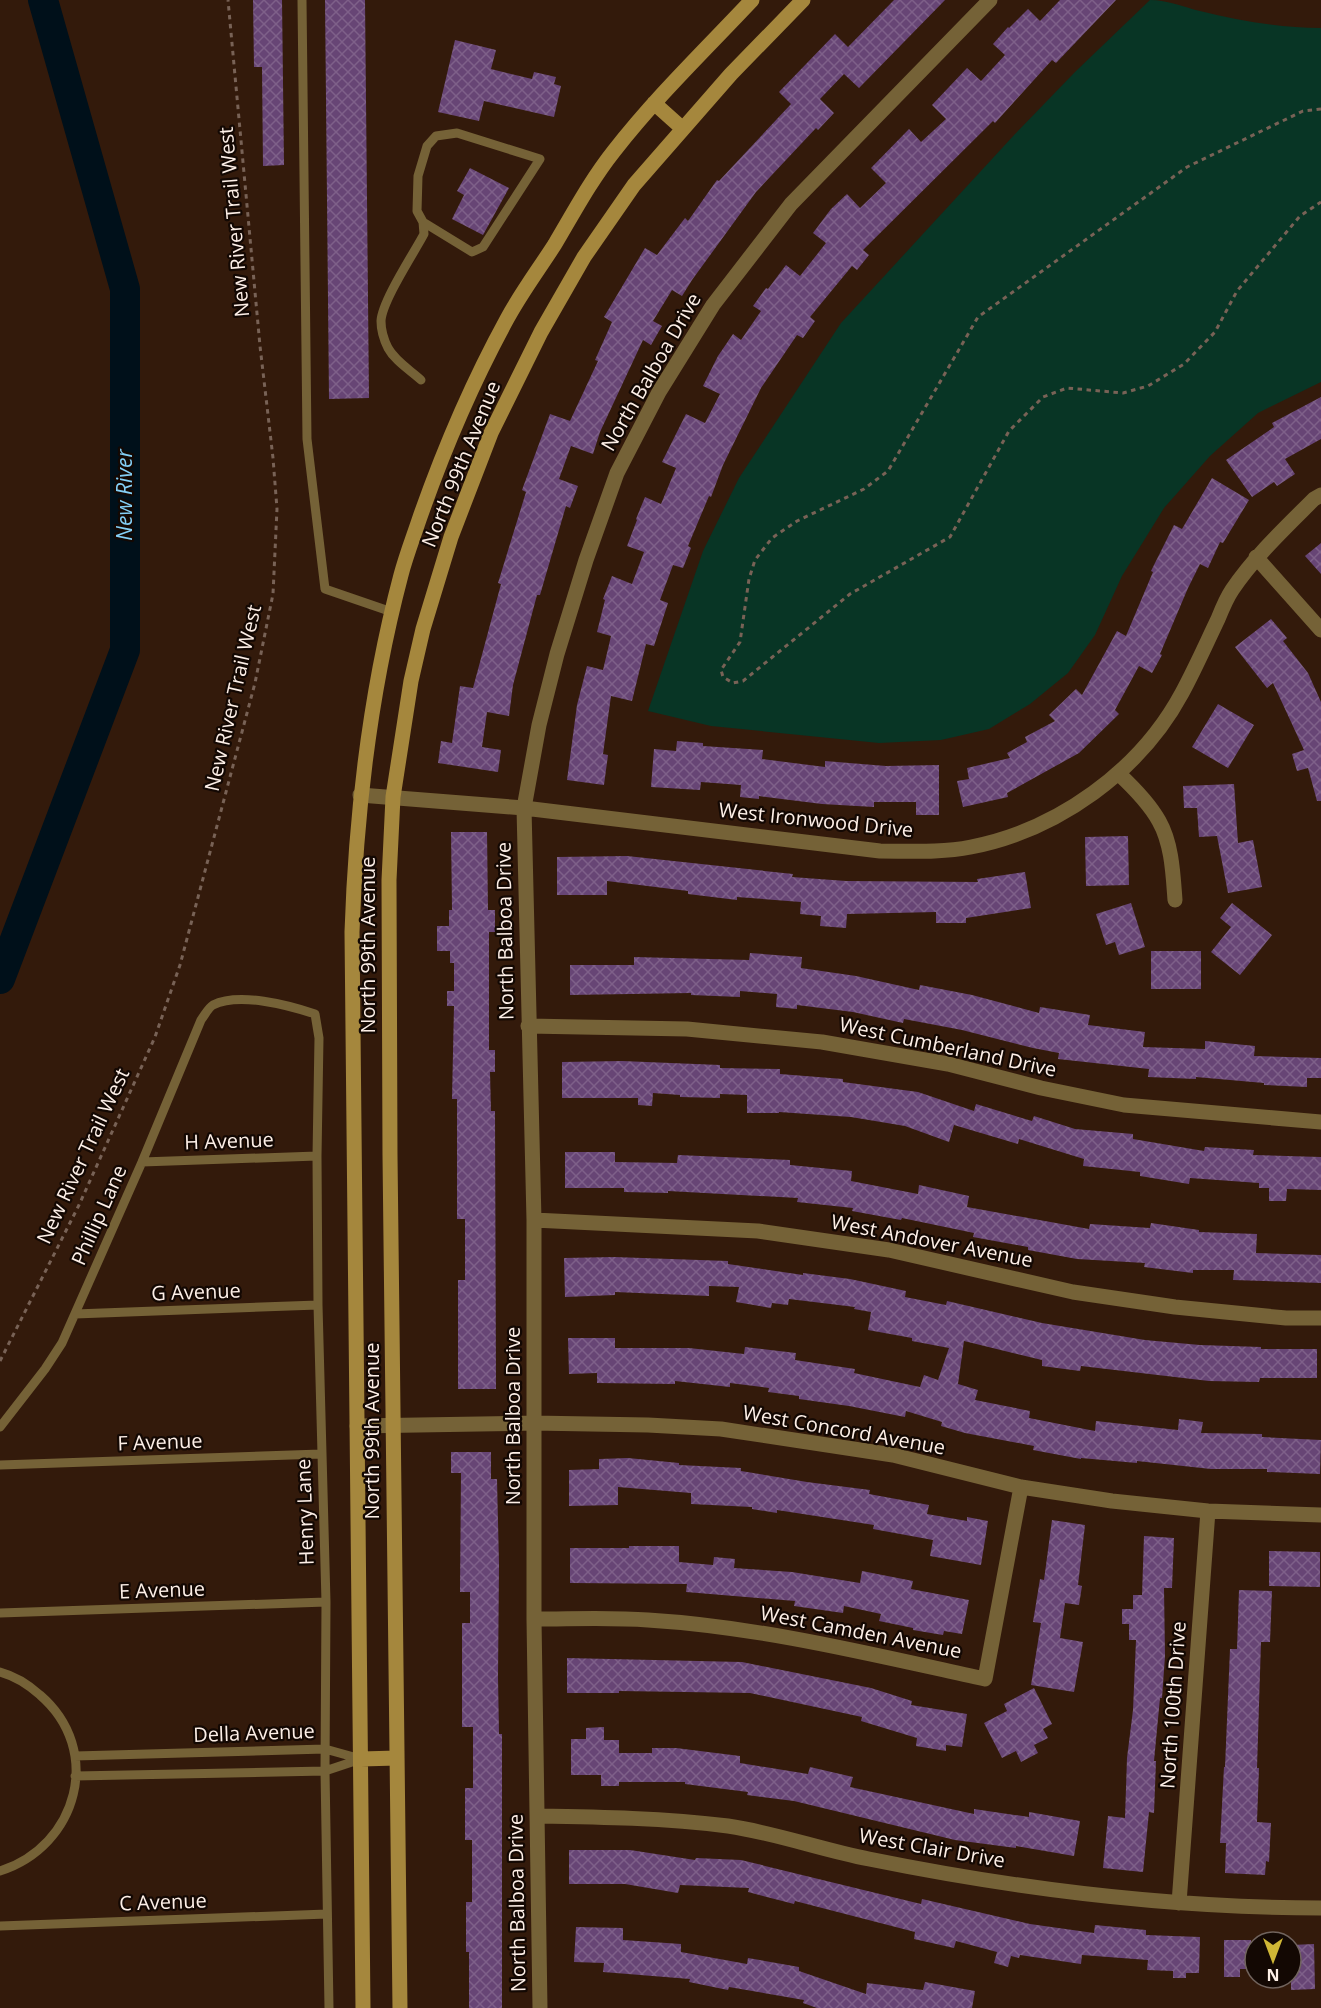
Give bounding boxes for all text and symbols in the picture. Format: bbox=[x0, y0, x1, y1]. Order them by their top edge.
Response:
street label: New River Trail West bbox=[212, 126, 255, 318]
street label: North Balboa Drive bbox=[594, 288, 707, 456]
street label: North 99th Avenue bbox=[415, 377, 506, 551]
water label: New River bbox=[110, 449, 138, 541]
street label: New River Trail West bbox=[198, 602, 267, 794]
street label: West Ironwood Drive bbox=[717, 796, 915, 843]
street label: North Balboa Drive bbox=[489, 842, 520, 1020]
street label: North 99th Avenue bbox=[354, 857, 381, 1033]
street label: West Cumberland Drive bbox=[837, 1010, 1059, 1083]
street label: New River Trail West bbox=[30, 1064, 135, 1248]
street label: H Avenue bbox=[184, 1125, 274, 1156]
street label: Phillip Lane bbox=[64, 1160, 133, 1269]
street label: West Andover Avenue bbox=[829, 1208, 1035, 1273]
street label: G Avenue bbox=[151, 1276, 241, 1307]
street label: North Balboa Drive bbox=[499, 1327, 526, 1505]
street label: North 99th Avenue bbox=[358, 1343, 385, 1519]
street label: West Concord Avenue bbox=[741, 1398, 948, 1461]
street label: F Avenue bbox=[117, 1427, 203, 1456]
street label: Henry Lane bbox=[289, 1458, 320, 1566]
street label: E Avenue bbox=[119, 1575, 205, 1604]
street label: West Camden Avenue bbox=[758, 1599, 964, 1664]
street label: North 100th Drive bbox=[1153, 1620, 1192, 1790]
street label: Della Avenue bbox=[193, 1717, 315, 1748]
street label: North Balboa Drive bbox=[501, 1814, 532, 1992]
street label: West Clair Drive bbox=[857, 1821, 1007, 1874]
street label: C Avenue bbox=[119, 1886, 207, 1917]
north arrow bbox=[1243, 1930, 1303, 1990]
text: N bbox=[1266, 1964, 1280, 1986]

